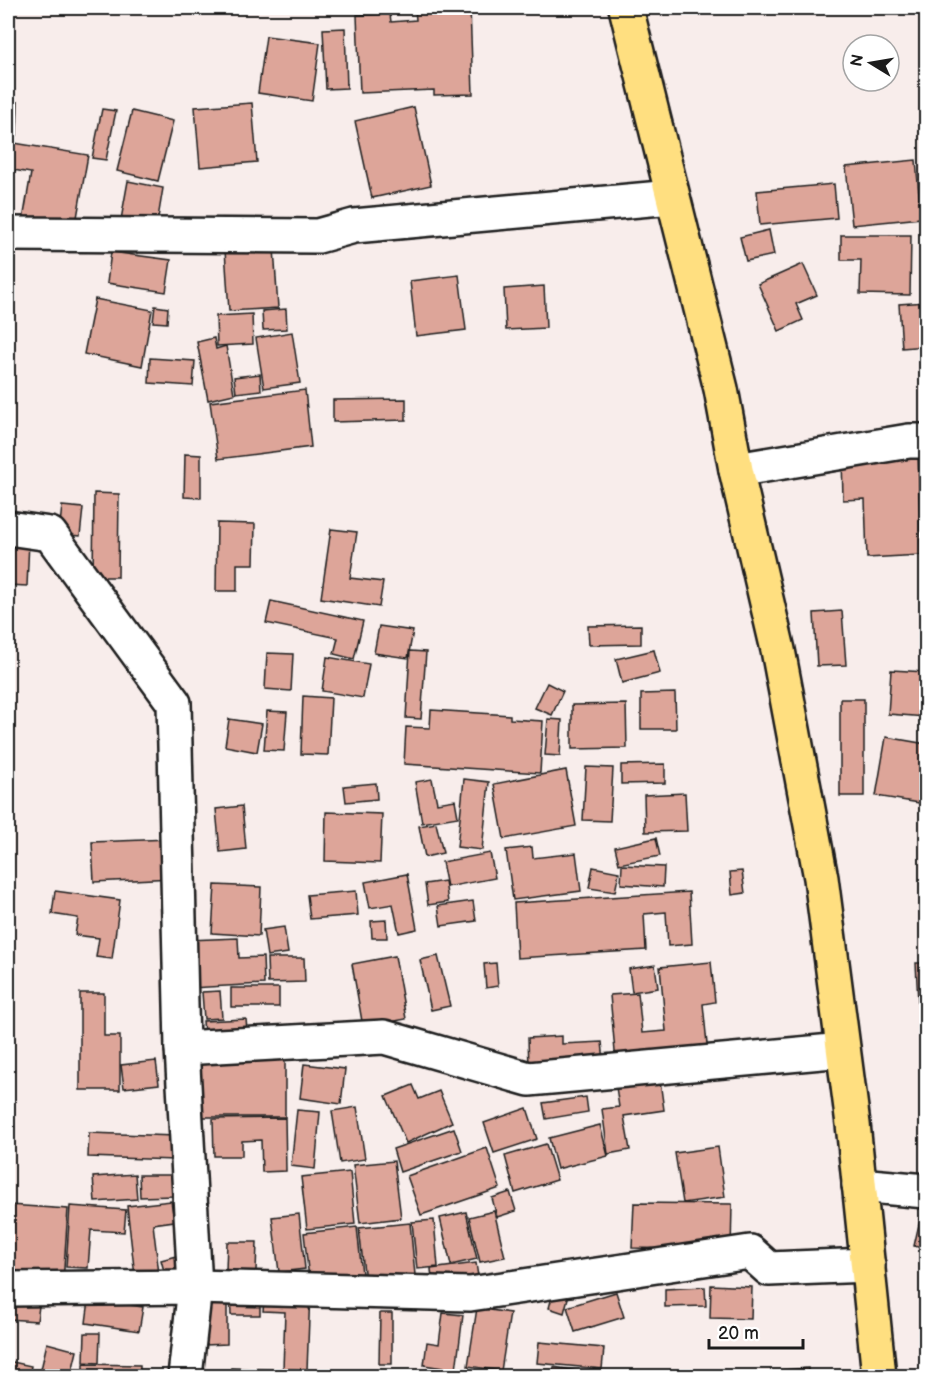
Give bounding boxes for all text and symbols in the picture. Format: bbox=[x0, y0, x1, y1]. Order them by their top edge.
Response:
north arrow bbox=[841, 33, 901, 93]
text: N bbox=[847, 53, 868, 68]
scale bar bbox=[709, 1312, 804, 1350]
text: 20 m bbox=[718, 1323, 759, 1344]

